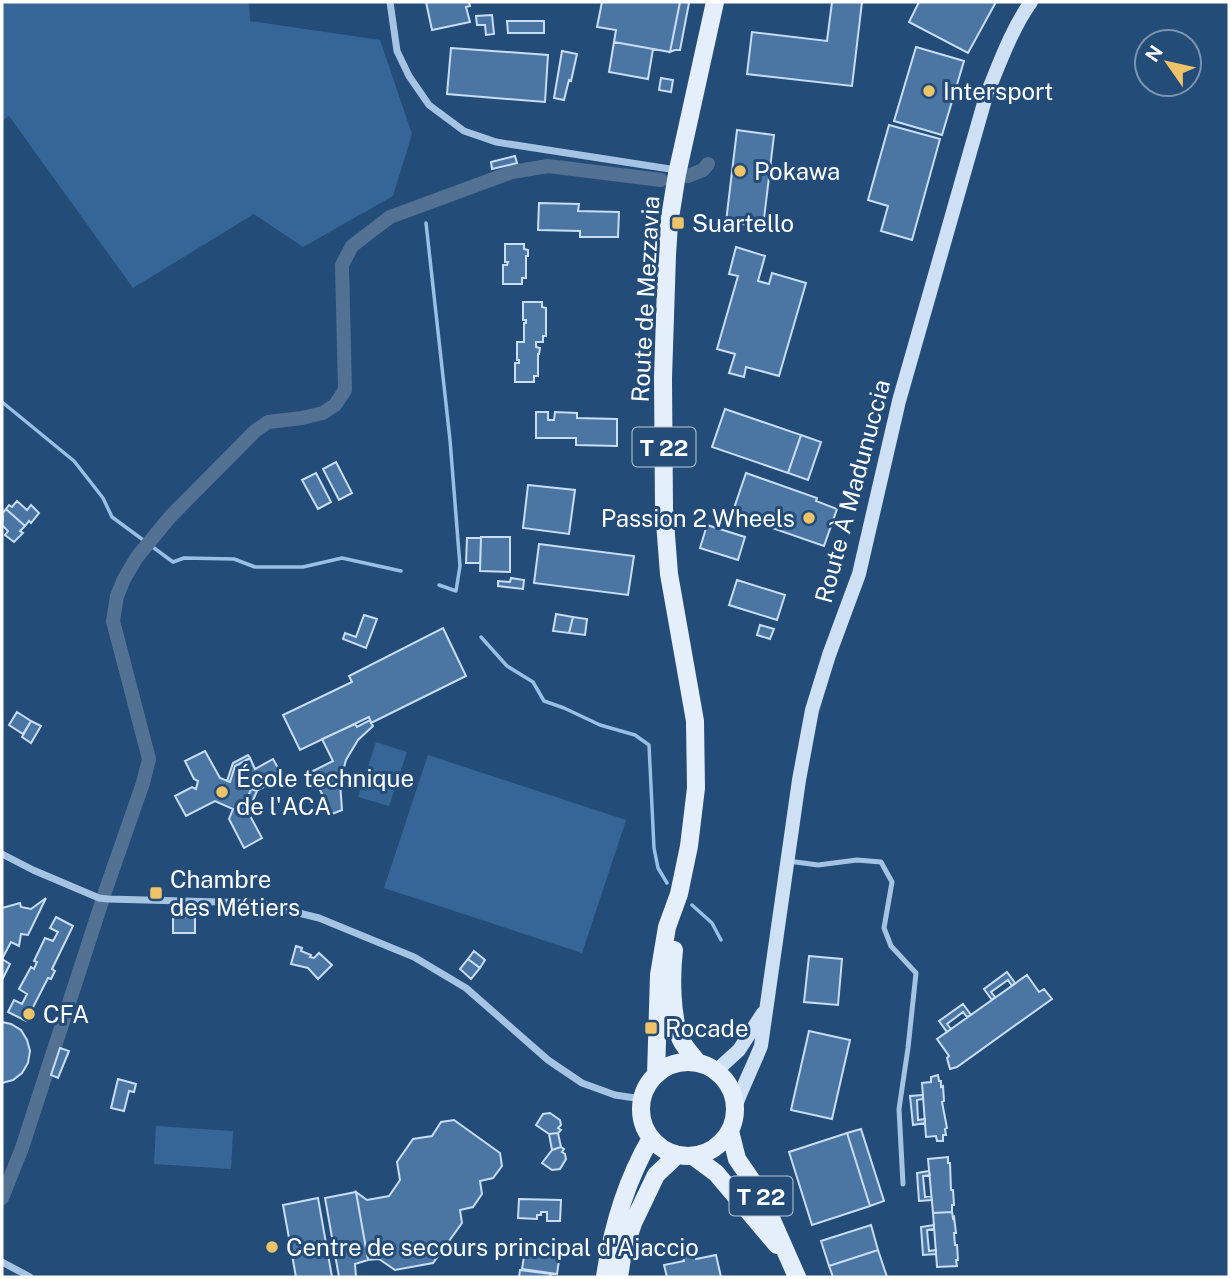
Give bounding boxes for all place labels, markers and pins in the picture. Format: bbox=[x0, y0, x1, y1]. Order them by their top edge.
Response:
place label: Intersport bbox=[943, 77, 1053, 105]
marker: Intersport bbox=[921, 83, 937, 99]
place label: Pokawa bbox=[754, 157, 840, 185]
marker: Pokawa bbox=[732, 163, 748, 179]
place label: Suartello bbox=[692, 209, 794, 237]
marker: Suartello bbox=[670, 215, 686, 231]
place label: Passion 2 Wheels bbox=[601, 504, 795, 532]
marker: Passion 2 Wheels bbox=[801, 510, 817, 526]
place label: École technique de l'ACA bbox=[236, 764, 414, 820]
marker: École technique de l'ACA bbox=[214, 784, 230, 800]
place label: Chambre des Métiers bbox=[170, 865, 300, 921]
marker: Chambre des Métiers bbox=[148, 885, 164, 901]
place label: CFA bbox=[43, 1000, 89, 1028]
marker: CFA bbox=[21, 1006, 37, 1022]
place label: Rocade bbox=[665, 1014, 748, 1042]
marker: Rocade bbox=[643, 1020, 659, 1036]
place label: Centre de secours principal d'Ajaccio bbox=[286, 1233, 699, 1261]
marker: Centre de secours principal d'Ajaccio bbox=[264, 1239, 280, 1255]

